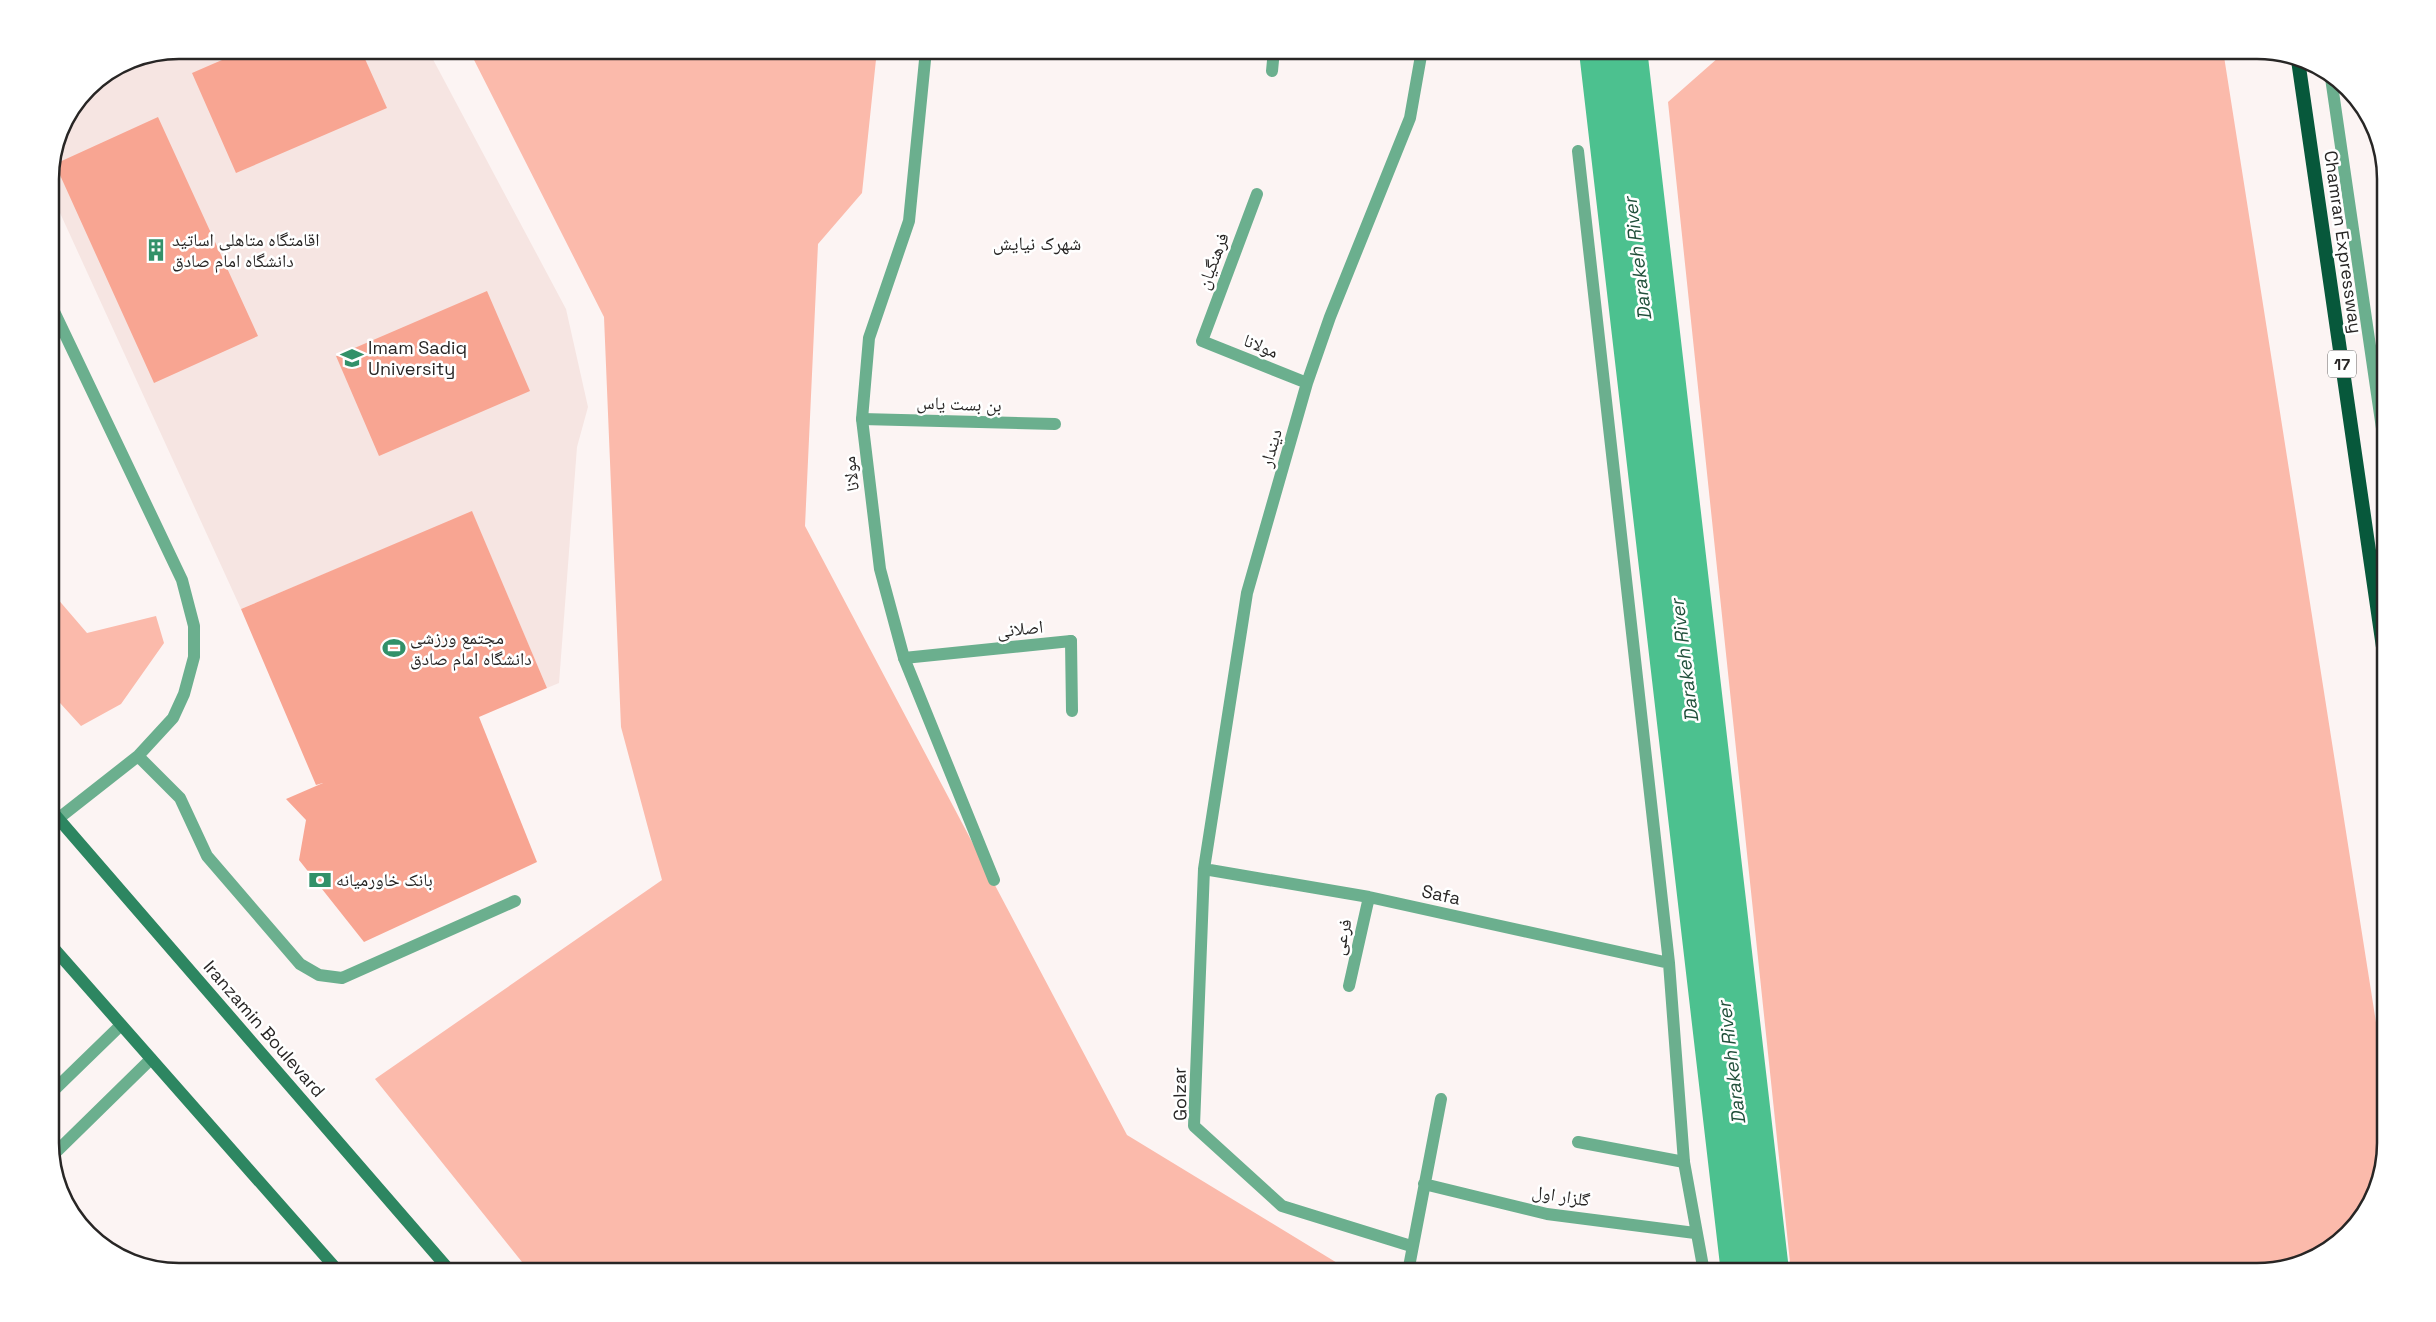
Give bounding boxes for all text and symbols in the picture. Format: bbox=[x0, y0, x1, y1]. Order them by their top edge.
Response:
street label: Chamran Expressway bbox=[2319, 149, 2368, 335]
water label: Darakeh River bbox=[1617, 194, 1657, 322]
place label: اقامتگاه متاهلی اساتید دانشگاه امام صادق bbox=[172, 228, 320, 273]
street label: فرهنگیان bbox=[1191, 229, 1234, 293]
district label: شهرک نیایش bbox=[993, 231, 1081, 256]
building icon: اقامتگاه متاهلی اساتید دانشگاه امام صادق bbox=[143, 237, 169, 263]
street label: مولانا bbox=[1240, 328, 1282, 363]
place label: Imam Sadiq University bbox=[368, 336, 467, 380]
school or university icon: Imam Sadiq University bbox=[339, 345, 365, 371]
road number: 17 bbox=[2328, 350, 2356, 378]
street label: بن بست یاس bbox=[916, 391, 1002, 416]
street label: دیندار bbox=[1254, 426, 1287, 471]
street label: مولانا bbox=[837, 455, 864, 493]
water label: Darakeh River bbox=[1664, 596, 1704, 724]
street label: اصلانی bbox=[996, 615, 1044, 642]
place label: مجتمع ورزشی دانشگاه امام صادق bbox=[410, 626, 532, 671]
sports icon: مجتمع ورزشی دانشگاه امام صادق bbox=[381, 635, 407, 661]
bank icon: بانک خاورمیانه bbox=[307, 867, 333, 893]
place label: بانک خاورمیانه bbox=[336, 868, 433, 891]
street label: Safa bbox=[1420, 879, 1463, 910]
street label: فرعی bbox=[1326, 917, 1357, 957]
street label: Iranzamin Boulevard bbox=[199, 955, 330, 1102]
water label: Darakeh River bbox=[1711, 998, 1751, 1126]
street label: Golzar bbox=[1168, 1067, 1191, 1121]
street label: گلزار اول bbox=[1530, 1180, 1592, 1212]

